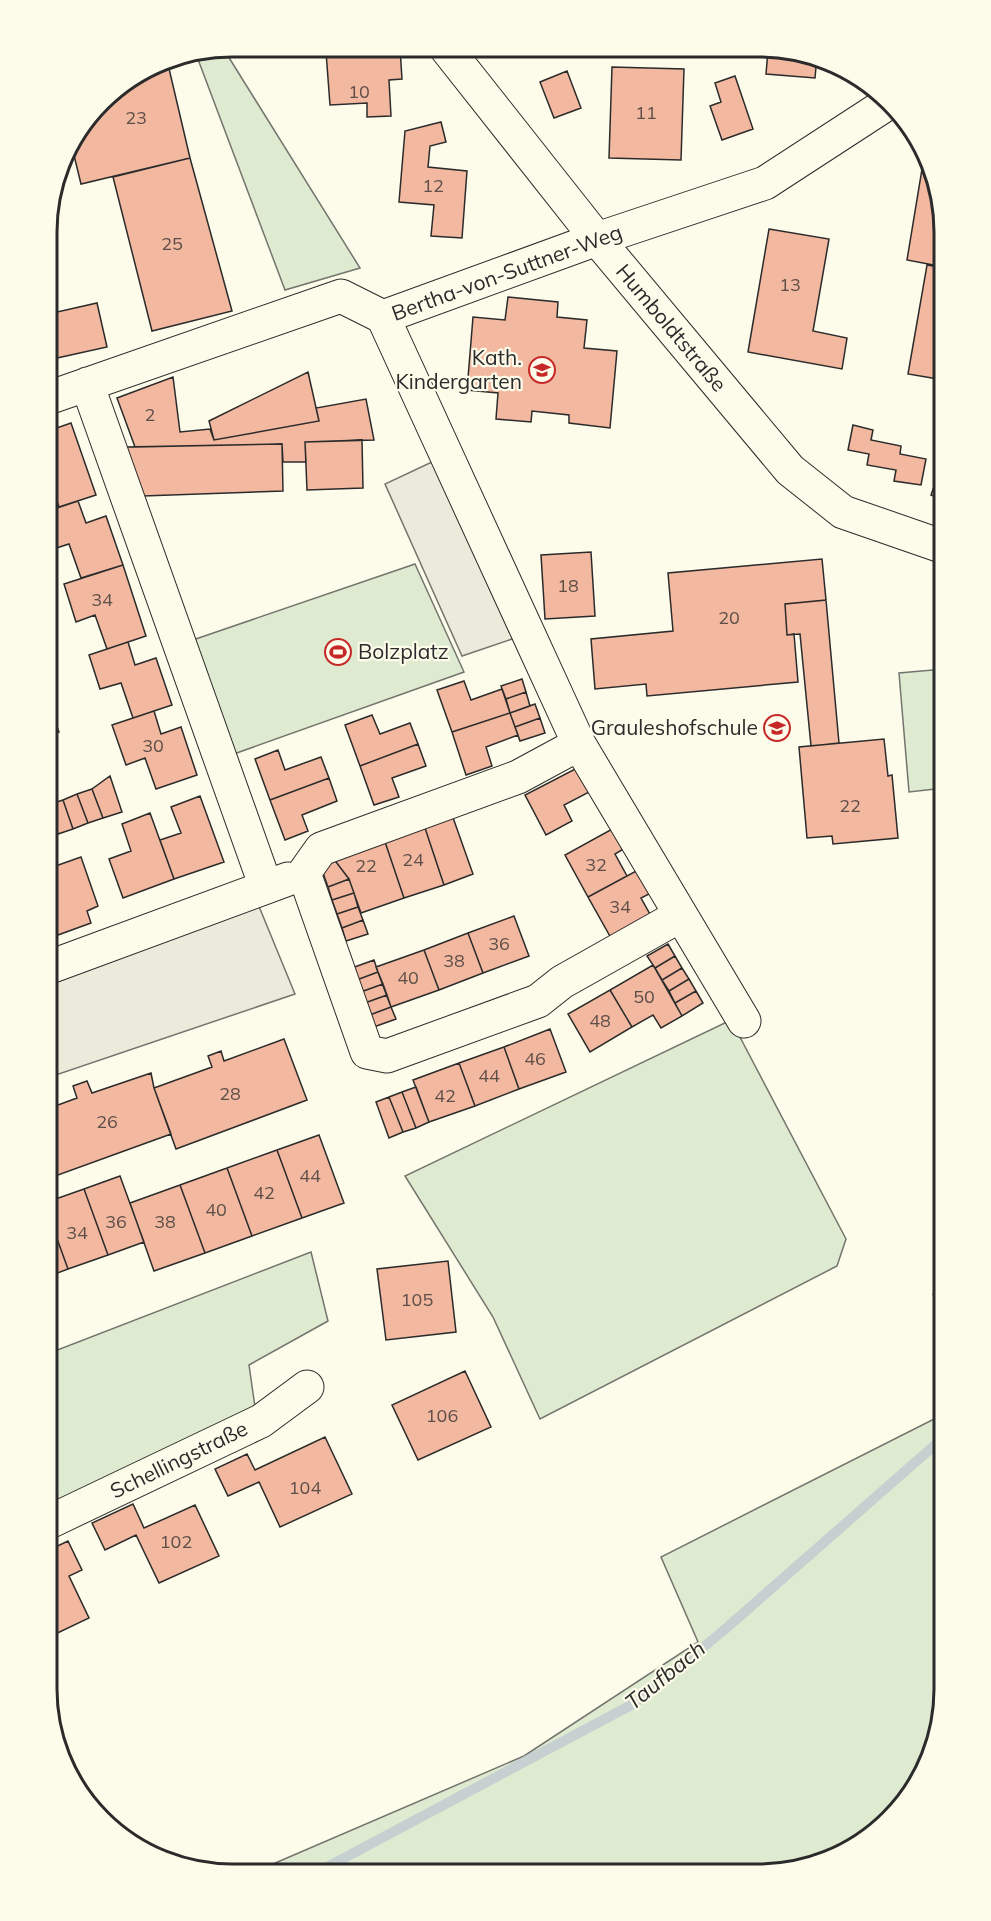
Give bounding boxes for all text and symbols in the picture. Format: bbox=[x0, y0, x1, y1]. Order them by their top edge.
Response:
house number: 10 bbox=[348, 80, 370, 103]
house number: 11 bbox=[635, 101, 657, 124]
house number: 23 bbox=[125, 106, 147, 129]
house number: 12 bbox=[422, 174, 444, 197]
street label: Bertha-von-Suttner-Weg bbox=[388, 218, 625, 326]
house number: 25 bbox=[161, 232, 183, 255]
street label: Humboldtstraße bbox=[611, 258, 733, 397]
house number: 13 bbox=[779, 273, 801, 296]
place label: Kath. Kindergarten bbox=[395, 344, 522, 394]
school or university icon: Kath. Kindergarten bbox=[527, 355, 557, 385]
house number: 2 bbox=[145, 403, 155, 426]
house number: 18 bbox=[557, 574, 579, 597]
house number: 34 bbox=[91, 588, 113, 611]
house number: 20 bbox=[718, 606, 740, 629]
sports icon: Bolzplatz bbox=[323, 637, 353, 667]
place label: Bolzplatz bbox=[358, 638, 449, 664]
school or university icon: Grauleshofschule bbox=[762, 713, 792, 743]
place label: Grauleshofschule bbox=[591, 714, 758, 740]
house number: 30 bbox=[142, 734, 164, 757]
house number: 22 bbox=[839, 794, 861, 817]
house number: 24 bbox=[402, 848, 424, 871]
house number: 32 bbox=[585, 853, 607, 876]
house number: 22 bbox=[355, 854, 377, 877]
house number: 34 bbox=[609, 895, 631, 918]
house number: 36 bbox=[488, 932, 510, 955]
house number: 38 bbox=[443, 949, 465, 972]
house number: 40 bbox=[397, 966, 419, 989]
house number: 50 bbox=[633, 985, 655, 1008]
house number: 48 bbox=[589, 1009, 611, 1032]
house number: 46 bbox=[524, 1047, 546, 1070]
house number: 44 bbox=[478, 1064, 500, 1087]
house number: 28 bbox=[219, 1082, 241, 1105]
house number: 42 bbox=[434, 1084, 456, 1107]
house number: 26 bbox=[96, 1110, 118, 1133]
house number: 44 bbox=[299, 1164, 321, 1187]
house number: 42 bbox=[253, 1181, 275, 1204]
house number: 40 bbox=[205, 1198, 227, 1221]
house number: 36 bbox=[105, 1210, 127, 1233]
house number: 38 bbox=[154, 1210, 176, 1233]
house number: 34 bbox=[66, 1221, 88, 1244]
house number: 105 bbox=[401, 1288, 433, 1311]
house number: 106 bbox=[426, 1404, 458, 1427]
street label: Schellingstraße bbox=[106, 1415, 252, 1504]
house number: 104 bbox=[289, 1476, 321, 1499]
house number: 102 bbox=[160, 1530, 192, 1553]
water label: Taufbach bbox=[619, 1634, 711, 1716]

